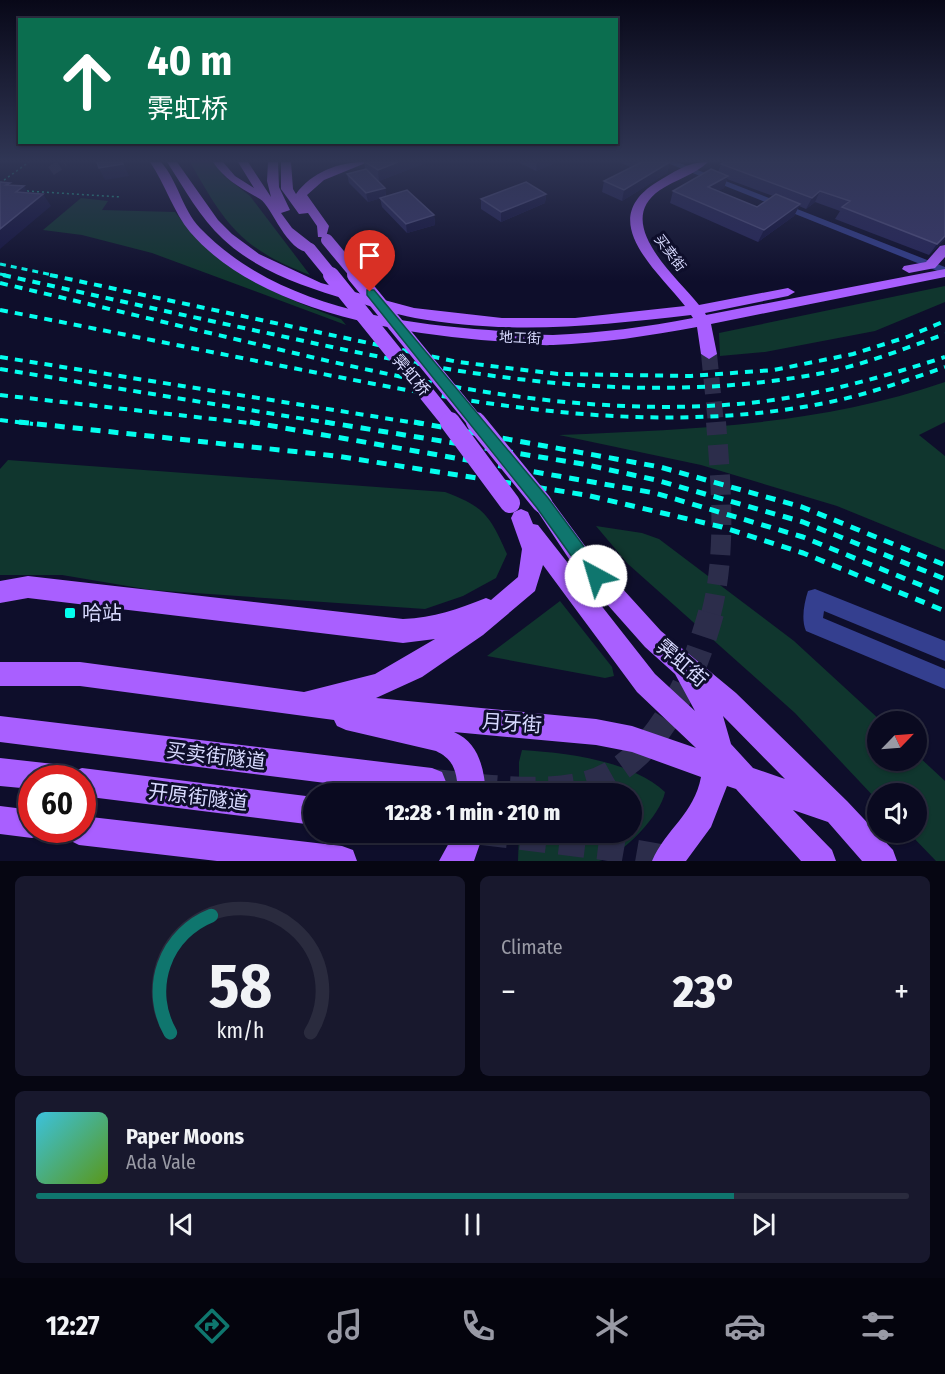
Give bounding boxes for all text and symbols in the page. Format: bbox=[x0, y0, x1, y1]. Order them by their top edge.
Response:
text: 40 m bbox=[147, 36, 232, 86]
icon: ahead bbox=[48, 42, 126, 120]
text: 霁虹桥 bbox=[147, 93, 228, 125]
pin bbox=[344, 230, 395, 292]
street label: 买卖街 bbox=[651, 231, 689, 275]
icon: arrive bbox=[353, 239, 386, 272]
street label: 地工街 bbox=[499, 328, 541, 348]
street label: 霁虹桥 bbox=[388, 351, 434, 399]
position arrow bbox=[564, 544, 628, 608]
place label: 哈站 bbox=[82, 601, 122, 625]
marker: 哈站 bbox=[63, 606, 77, 620]
street label: 霁虹街 bbox=[651, 634, 713, 692]
street label: 月牙街 bbox=[481, 709, 543, 737]
north arrow bbox=[867, 711, 927, 771]
map controls bbox=[867, 711, 927, 843]
street label: 买卖街隧道 bbox=[165, 738, 267, 774]
speed limit sign: 60 bbox=[18, 765, 96, 843]
street label: 开原街隧道 bbox=[147, 779, 249, 815]
button: sound bbox=[867, 783, 927, 843]
text: 12:28 · 1 min · 210 m bbox=[385, 799, 560, 826]
text: Climate bbox=[501, 935, 563, 959]
text: 58 bbox=[208, 949, 272, 1024]
text: 23° bbox=[673, 965, 737, 1019]
text: − bbox=[501, 972, 516, 1012]
text: + bbox=[894, 972, 909, 1012]
text: km/h bbox=[216, 1018, 264, 1044]
text: Paper Moons bbox=[126, 1123, 244, 1150]
text: Ada Vale bbox=[126, 1150, 196, 1174]
icon: previous bbox=[165, 1208, 198, 1241]
icon: pause bbox=[456, 1208, 489, 1241]
icon: next bbox=[747, 1208, 780, 1241]
icon: directions bbox=[191, 1305, 233, 1347]
icon: music bbox=[324, 1305, 366, 1347]
icon: phone bbox=[457, 1305, 499, 1347]
icon: climate bbox=[591, 1305, 633, 1347]
icon: car bbox=[724, 1305, 766, 1347]
icon: filters bbox=[857, 1305, 899, 1347]
text: 12:27 bbox=[46, 1310, 100, 1342]

